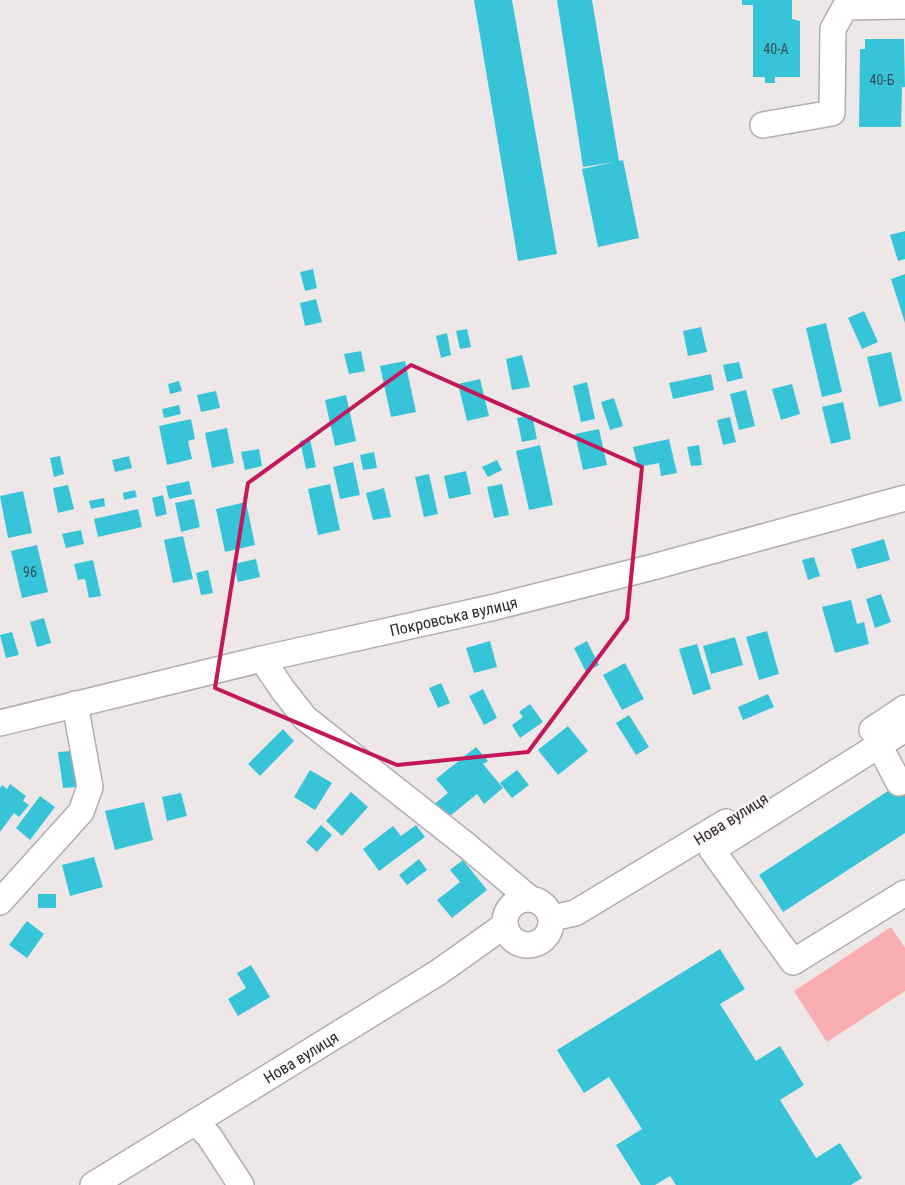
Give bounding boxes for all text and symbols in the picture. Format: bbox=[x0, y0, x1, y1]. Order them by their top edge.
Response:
house number: 40-А bbox=[763, 41, 789, 57]
house number: 40-Б bbox=[870, 72, 895, 88]
house number: 96 bbox=[23, 564, 37, 580]
street label: Покровська вулиця bbox=[388, 592, 519, 640]
street label: Нова вулиця bbox=[690, 789, 772, 849]
street label: Нова вулиця bbox=[260, 1027, 342, 1087]

